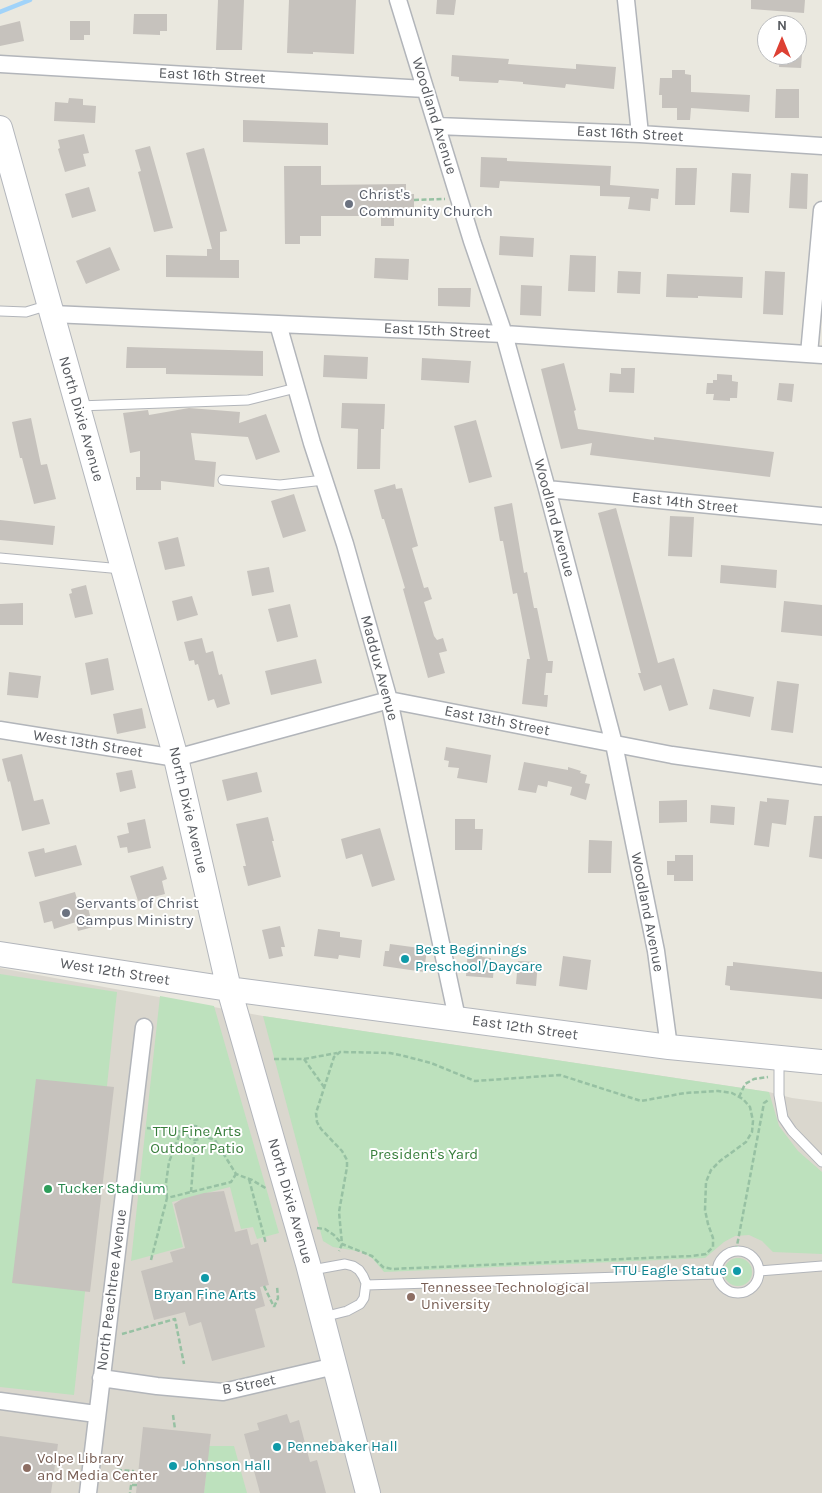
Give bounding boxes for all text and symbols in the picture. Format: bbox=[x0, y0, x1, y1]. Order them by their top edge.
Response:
north arrow bbox=[757, 15, 807, 65]
text: N bbox=[777, 17, 787, 34]
street label: Woodland Avenue bbox=[408, 55, 460, 177]
street label: East 16th Street bbox=[158, 64, 266, 88]
street label: East 16th Street bbox=[576, 122, 684, 146]
place label: Christ's Community Church bbox=[359, 186, 493, 221]
marker: Christ's Community Church bbox=[343, 198, 355, 210]
street label: East 15th Street bbox=[383, 319, 491, 343]
street label: North Dixie Avenue bbox=[55, 354, 107, 484]
street label: Woodland Avenue bbox=[530, 457, 578, 579]
street label: East 14th Street bbox=[631, 488, 739, 518]
street label: Maddux Avenue bbox=[356, 613, 402, 723]
street label: East 13th Street bbox=[443, 702, 551, 740]
street label: West 13th Street bbox=[32, 726, 144, 762]
street label: North Dixie Avenue bbox=[165, 745, 211, 875]
street label: Woodland Avenue bbox=[627, 851, 667, 973]
place label: Servants of Christ Campus Ministry bbox=[76, 895, 199, 930]
marker: Servants of Christ Campus Ministry bbox=[60, 907, 72, 919]
place label: Best Beginnings Preschool/Daycare bbox=[415, 941, 542, 976]
marker: Best Beginnings Preschool/Daycare bbox=[399, 953, 411, 965]
street label: West 12th Street bbox=[59, 954, 171, 990]
street label: East 12th Street bbox=[471, 1012, 579, 1044]
park label: TTU Fine Arts Outdoor Patio bbox=[150, 1123, 244, 1158]
street label: North Dixie Avenue bbox=[264, 1136, 316, 1266]
park label: President's Yard bbox=[370, 1146, 478, 1164]
place label: Tucker Stadium bbox=[58, 1180, 166, 1198]
marker: Tucker Stadium bbox=[42, 1183, 54, 1195]
street label: North Peachtree Avenue bbox=[93, 1208, 131, 1372]
place label: TTU Eagle Statue bbox=[613, 1262, 727, 1280]
marker: TTU Eagle Statue bbox=[731, 1265, 743, 1277]
marker: Bryan Fine Arts bbox=[199, 1272, 211, 1284]
place label: Tennessee Technological University bbox=[421, 1279, 589, 1314]
place label: Bryan Fine Arts bbox=[154, 1286, 256, 1304]
marker: Tennessee Technological University bbox=[405, 1291, 417, 1303]
street label: B Street bbox=[221, 1371, 277, 1399]
place label: Pennebaker Hall bbox=[287, 1438, 398, 1456]
marker: Pennebaker Hall bbox=[271, 1441, 283, 1453]
place label: Volpe Library and Media Center bbox=[37, 1450, 157, 1485]
place label: Johnson Hall bbox=[183, 1457, 271, 1475]
marker: Johnson Hall bbox=[167, 1460, 179, 1472]
marker: Volpe Library and Media Center bbox=[21, 1462, 33, 1474]

